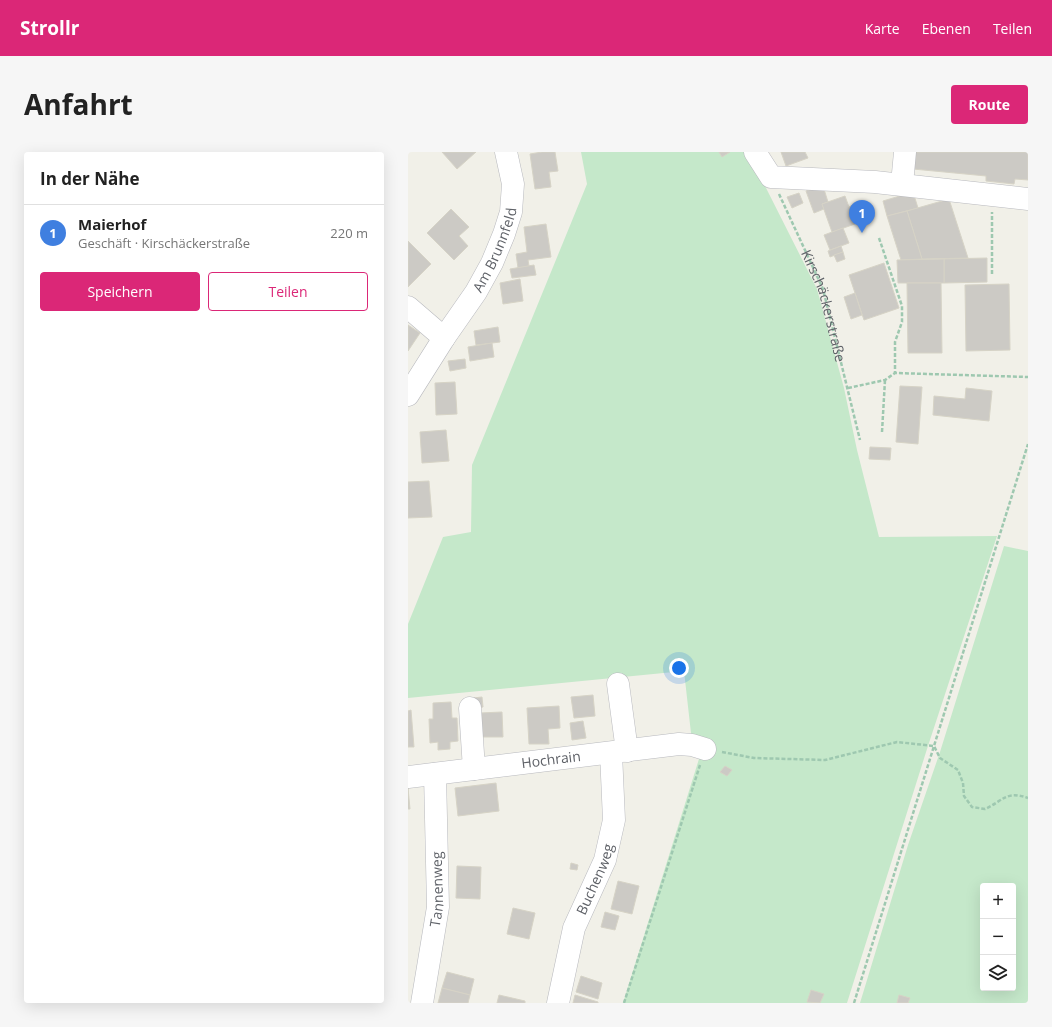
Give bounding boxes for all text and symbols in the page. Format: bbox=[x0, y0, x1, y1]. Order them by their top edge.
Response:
text: Strollr bbox=[20, 15, 79, 41]
text: Karte bbox=[865, 19, 900, 38]
text: Ebenen bbox=[922, 19, 971, 38]
text: Teilen bbox=[993, 19, 1032, 38]
text: Anfahrt bbox=[24, 85, 133, 123]
button: Route bbox=[951, 85, 1028, 124]
text: In der Nähe bbox=[40, 167, 139, 190]
pin: 1 bbox=[849, 200, 875, 233]
street label: Am Brunnfeld bbox=[468, 207, 520, 295]
text: Maierhof bbox=[78, 214, 146, 234]
text: 1 bbox=[49, 224, 57, 242]
text: 220 m bbox=[330, 224, 368, 242]
text: Geschäft · Kirschäckerstraße bbox=[78, 234, 250, 252]
street label: Kirschäckerstraße bbox=[797, 246, 851, 364]
button: Speichern bbox=[40, 272, 200, 311]
button: Teilen bbox=[208, 272, 368, 311]
your location bbox=[669, 658, 689, 678]
street label: Hochrain bbox=[520, 746, 582, 772]
street label: Buchenweg bbox=[571, 841, 617, 918]
street label: Tannenweg bbox=[425, 851, 448, 928]
map controls bbox=[980, 883, 1016, 991]
button: + bbox=[980, 883, 1016, 919]
button: − bbox=[980, 919, 1016, 955]
button: layers bbox=[980, 955, 1016, 991]

